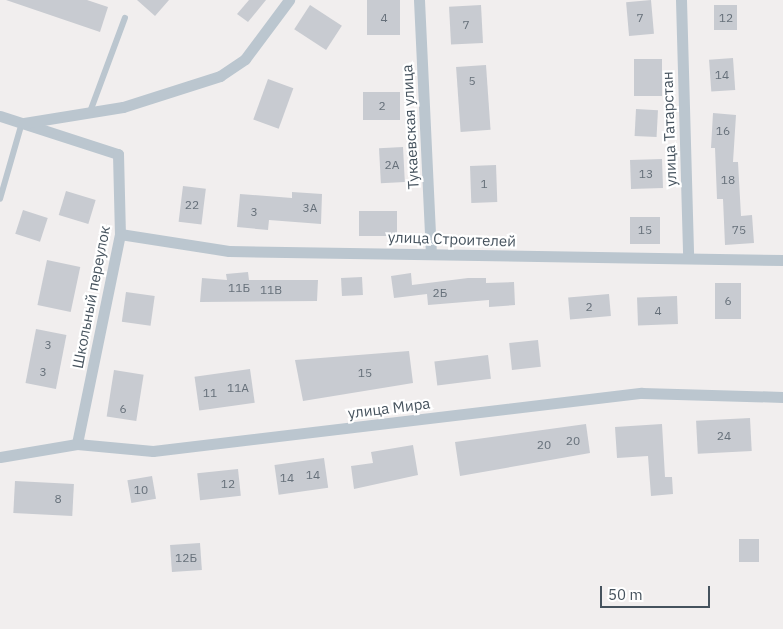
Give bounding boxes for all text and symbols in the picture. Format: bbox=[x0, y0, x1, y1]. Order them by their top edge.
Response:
house number: 4 bbox=[380, 11, 388, 25]
house number: 7 bbox=[636, 11, 644, 25]
house number: 12 bbox=[719, 11, 733, 25]
house number: 7 bbox=[462, 18, 470, 32]
street label: Тукаевская улица bbox=[398, 64, 422, 190]
house number: 14 bbox=[715, 68, 729, 82]
street label: улица Татарстан bbox=[658, 71, 680, 187]
house number: 5 bbox=[468, 74, 476, 88]
house number: 2 bbox=[378, 99, 386, 113]
house number: 16 bbox=[716, 124, 730, 138]
house number: 2А bbox=[385, 158, 399, 172]
house number: 13 bbox=[639, 167, 653, 181]
house number: 18 bbox=[721, 173, 735, 187]
house number: 1 bbox=[480, 177, 488, 191]
house number: 22 bbox=[185, 198, 199, 212]
house number: 3А bbox=[303, 201, 317, 215]
house number: 3 bbox=[250, 205, 258, 219]
house number: 15 bbox=[638, 223, 652, 237]
house number: 75 bbox=[732, 223, 746, 237]
street label: Школьный переулок bbox=[68, 224, 114, 370]
street label: улица Строителей bbox=[388, 228, 516, 250]
house number: 11Б bbox=[228, 281, 250, 295]
house number: 11В bbox=[260, 283, 282, 297]
house number: 2Б bbox=[433, 286, 447, 300]
house number: 6 bbox=[724, 294, 732, 308]
house number: 2 bbox=[585, 300, 593, 314]
house number: 4 bbox=[654, 304, 662, 318]
house number: 3 bbox=[44, 338, 52, 352]
house number: 3 bbox=[39, 365, 47, 379]
house number: 15 bbox=[358, 366, 372, 380]
house number: 11А bbox=[227, 381, 249, 395]
house number: 11 bbox=[203, 386, 217, 400]
street label: улица Мира bbox=[347, 394, 431, 422]
house number: 6 bbox=[119, 402, 127, 416]
house number: 24 bbox=[717, 429, 731, 443]
house number: 20 bbox=[566, 434, 580, 448]
house number: 20 bbox=[537, 438, 551, 452]
house number: 14 bbox=[306, 468, 320, 482]
house number: 14 bbox=[280, 471, 294, 485]
house number: 12 bbox=[221, 477, 235, 491]
house number: 10 bbox=[134, 483, 148, 497]
house number: 8 bbox=[54, 492, 62, 506]
house number: 12Б bbox=[175, 551, 197, 565]
scale bar bbox=[603, 576, 713, 608]
text: 50 m bbox=[608, 585, 643, 604]

